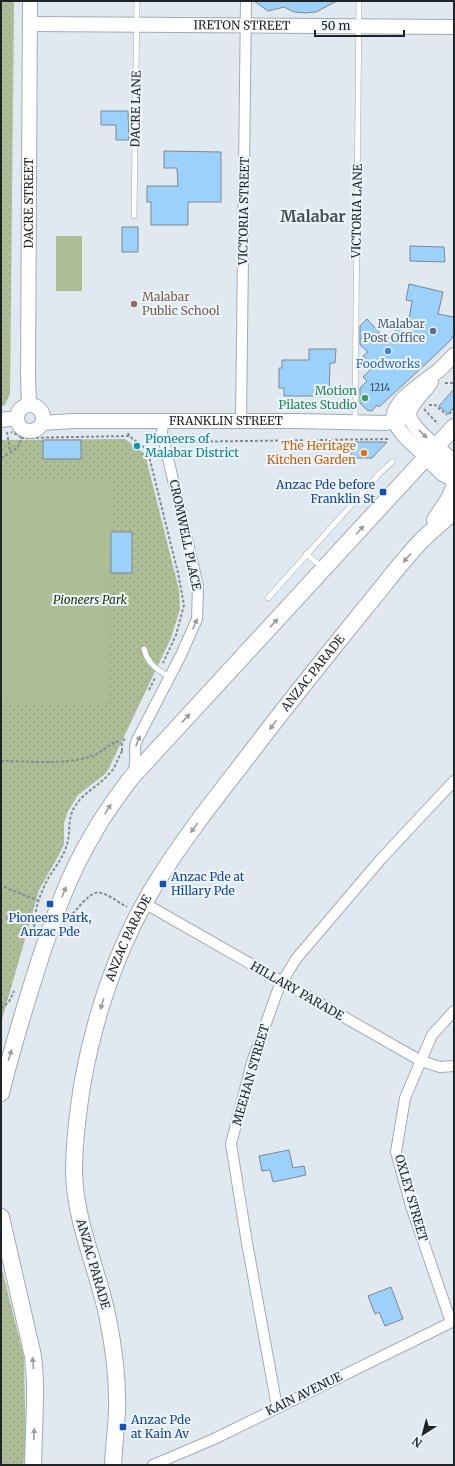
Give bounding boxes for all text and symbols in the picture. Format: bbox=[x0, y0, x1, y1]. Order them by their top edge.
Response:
scale bar bbox=[315, 12, 404, 38]
street label: IRETON STREET bbox=[194, 17, 291, 33]
text: 50 m bbox=[321, 18, 350, 33]
street label: DACRE LANE bbox=[127, 70, 144, 147]
street label: VICTORIA STREET bbox=[235, 156, 252, 266]
street label: DACRE STREET bbox=[21, 157, 36, 248]
street label: VICTORIA LANE bbox=[348, 163, 365, 259]
district label: Malabar bbox=[280, 206, 346, 226]
place label: Malabar Public School bbox=[142, 289, 220, 318]
marker: Malabar Public School bbox=[129, 299, 139, 309]
place label: Malabar Post Office bbox=[363, 316, 426, 345]
marker: Malabar Post Office bbox=[428, 326, 438, 336]
marker: Foodworks bbox=[383, 346, 393, 356]
place label: Foodworks bbox=[356, 356, 420, 371]
house number: 1214 bbox=[370, 381, 390, 394]
place label: Motion Pilates Studio bbox=[279, 383, 357, 412]
marker: Motion Pilates Studio bbox=[360, 393, 370, 403]
street label: FRANKLIN STREET bbox=[169, 413, 284, 428]
one-way arrow bbox=[418, 429, 428, 439]
place label: Pioneers of Malabar District bbox=[145, 431, 239, 460]
place label: The Heritage Kitchen Garden bbox=[267, 438, 356, 467]
marker: Pioneers of Malabar District bbox=[132, 441, 142, 451]
marker: The Heritage Kitchen Garden bbox=[359, 448, 369, 458]
place label: Anzac Pde before Franklin St bbox=[275, 477, 375, 506]
street label: CROMWELL PLACE bbox=[166, 478, 205, 592]
marker: Anzac Pde before Franklin St bbox=[378, 487, 388, 497]
one-way arrow bbox=[355, 525, 364, 536]
one-way arrow bbox=[402, 553, 411, 563]
park label: Pioneers Park bbox=[53, 592, 128, 607]
one-way arrow bbox=[191, 618, 198, 630]
one-way arrow bbox=[269, 618, 279, 628]
street label: ANZAC PARADE bbox=[277, 631, 348, 715]
one-way arrow bbox=[181, 713, 190, 723]
one-way arrow bbox=[268, 719, 277, 730]
one-way arrow bbox=[135, 734, 141, 746]
one-way arrow bbox=[104, 804, 112, 814]
one-way arrow bbox=[190, 823, 198, 834]
place label: Anzac Pde at Hillary Pde bbox=[170, 869, 245, 898]
marker: Anzac Pde at Hillary Pde bbox=[158, 879, 168, 889]
one-way arrow bbox=[62, 886, 68, 898]
street label: ANZAC PARADE bbox=[102, 892, 155, 984]
marker: Pioneers Park, Anzac Pde bbox=[45, 899, 55, 909]
place label: Pioneers Park, Anzac Pde bbox=[9, 910, 91, 939]
street label: HILLARY PARADE bbox=[248, 958, 347, 1024]
one-way arrow bbox=[98, 999, 104, 1011]
street label: MEEHAN STREET bbox=[229, 1022, 272, 1127]
one-way arrow bbox=[7, 1049, 13, 1061]
street label: OXLEY STREET bbox=[392, 1153, 431, 1244]
street label: ANZAC PARADE bbox=[73, 1216, 114, 1311]
one-way arrow bbox=[30, 1357, 37, 1369]
street label: KAIN AVENUE bbox=[263, 1368, 345, 1419]
place label: Anzac Pde at Kain Av bbox=[130, 1412, 191, 1441]
north arrow bbox=[403, 1414, 443, 1454]
marker: Anzac Pde at Kain Av bbox=[118, 1422, 128, 1432]
one-way arrow bbox=[31, 1427, 37, 1440]
text: N bbox=[409, 1434, 425, 1450]

